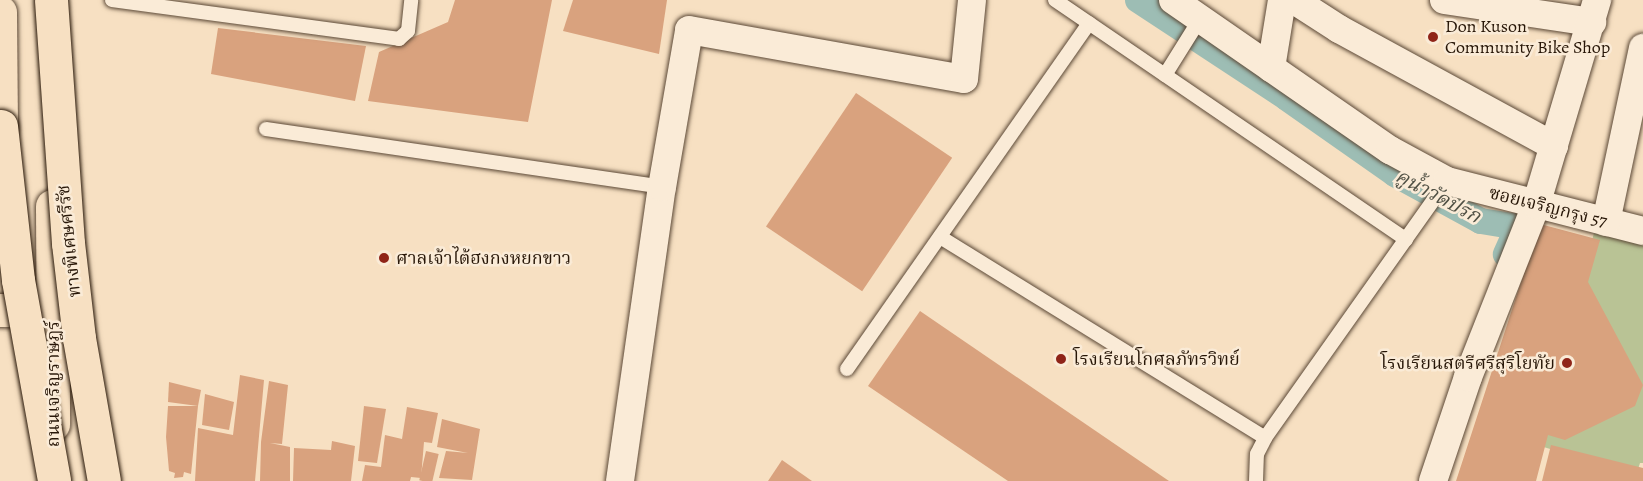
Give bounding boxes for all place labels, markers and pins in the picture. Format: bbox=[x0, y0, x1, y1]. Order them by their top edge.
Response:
place label: Don Kuson Community Bike Shop bbox=[1445, 16, 1610, 58]
marker: Don Kuson Community Bike Shop bbox=[1426, 30, 1440, 44]
place label: ศาลเจ้าไต้ฮงกงหยกขาว bbox=[396, 247, 571, 269]
marker: ศาลเจ้าไต้ฮงกงหยกขาว bbox=[377, 251, 391, 265]
place label: โรงเรียนโกศลภัทรวิทย์ bbox=[1073, 348, 1240, 370]
marker: โรงเรียนโกศลภัทรวิทย์ bbox=[1054, 352, 1068, 366]
place label: โรงเรียนสตรีศรีสุริโยทัย bbox=[1380, 352, 1555, 374]
marker: โรงเรียนสตรีศรีสุริโยทัย bbox=[1560, 356, 1574, 370]

